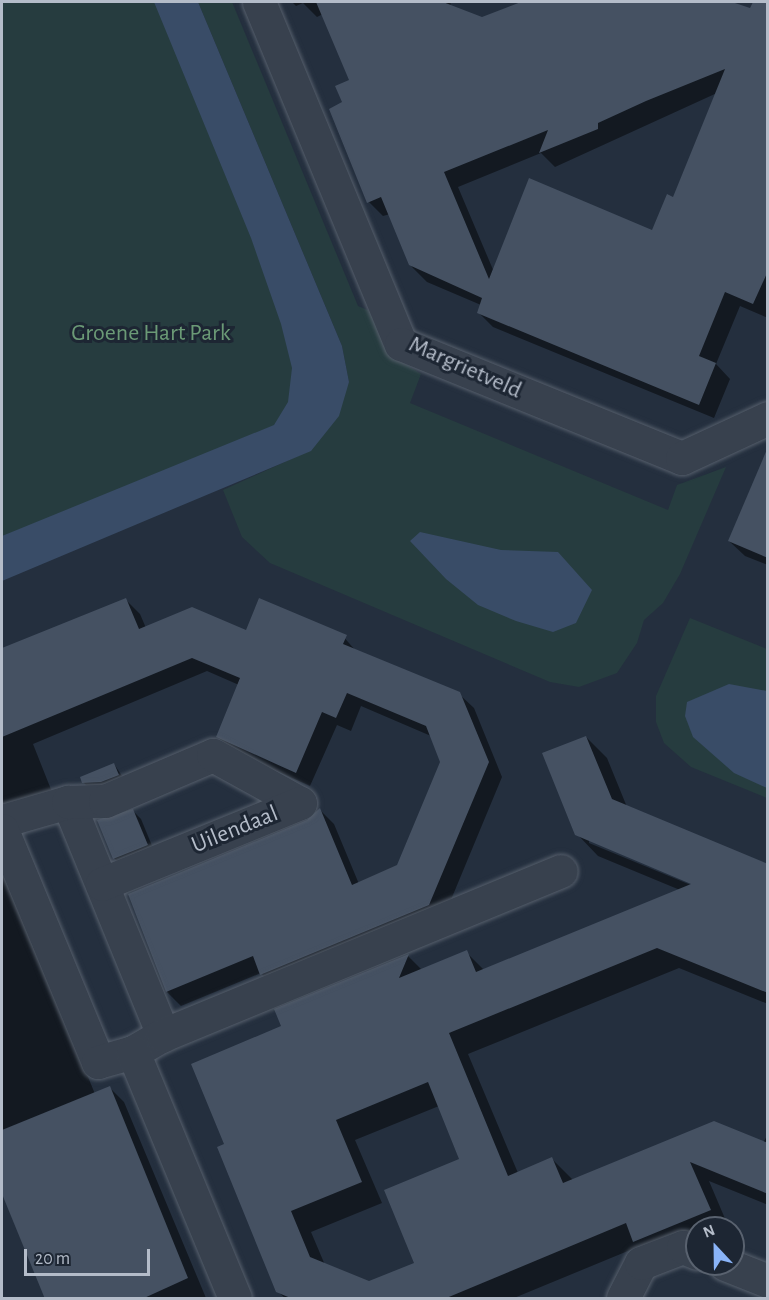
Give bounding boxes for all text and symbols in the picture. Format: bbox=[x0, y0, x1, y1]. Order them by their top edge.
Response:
park label: Groene Hart Park bbox=[71, 320, 231, 348]
street label: Margrietveld bbox=[404, 330, 526, 406]
street label: Uilendaal bbox=[188, 800, 282, 860]
north arrow bbox=[685, 1216, 745, 1276]
text: N bbox=[701, 1222, 717, 1241]
scale bar bbox=[27, 1237, 153, 1275]
text: 20 m bbox=[35, 1250, 70, 1268]

